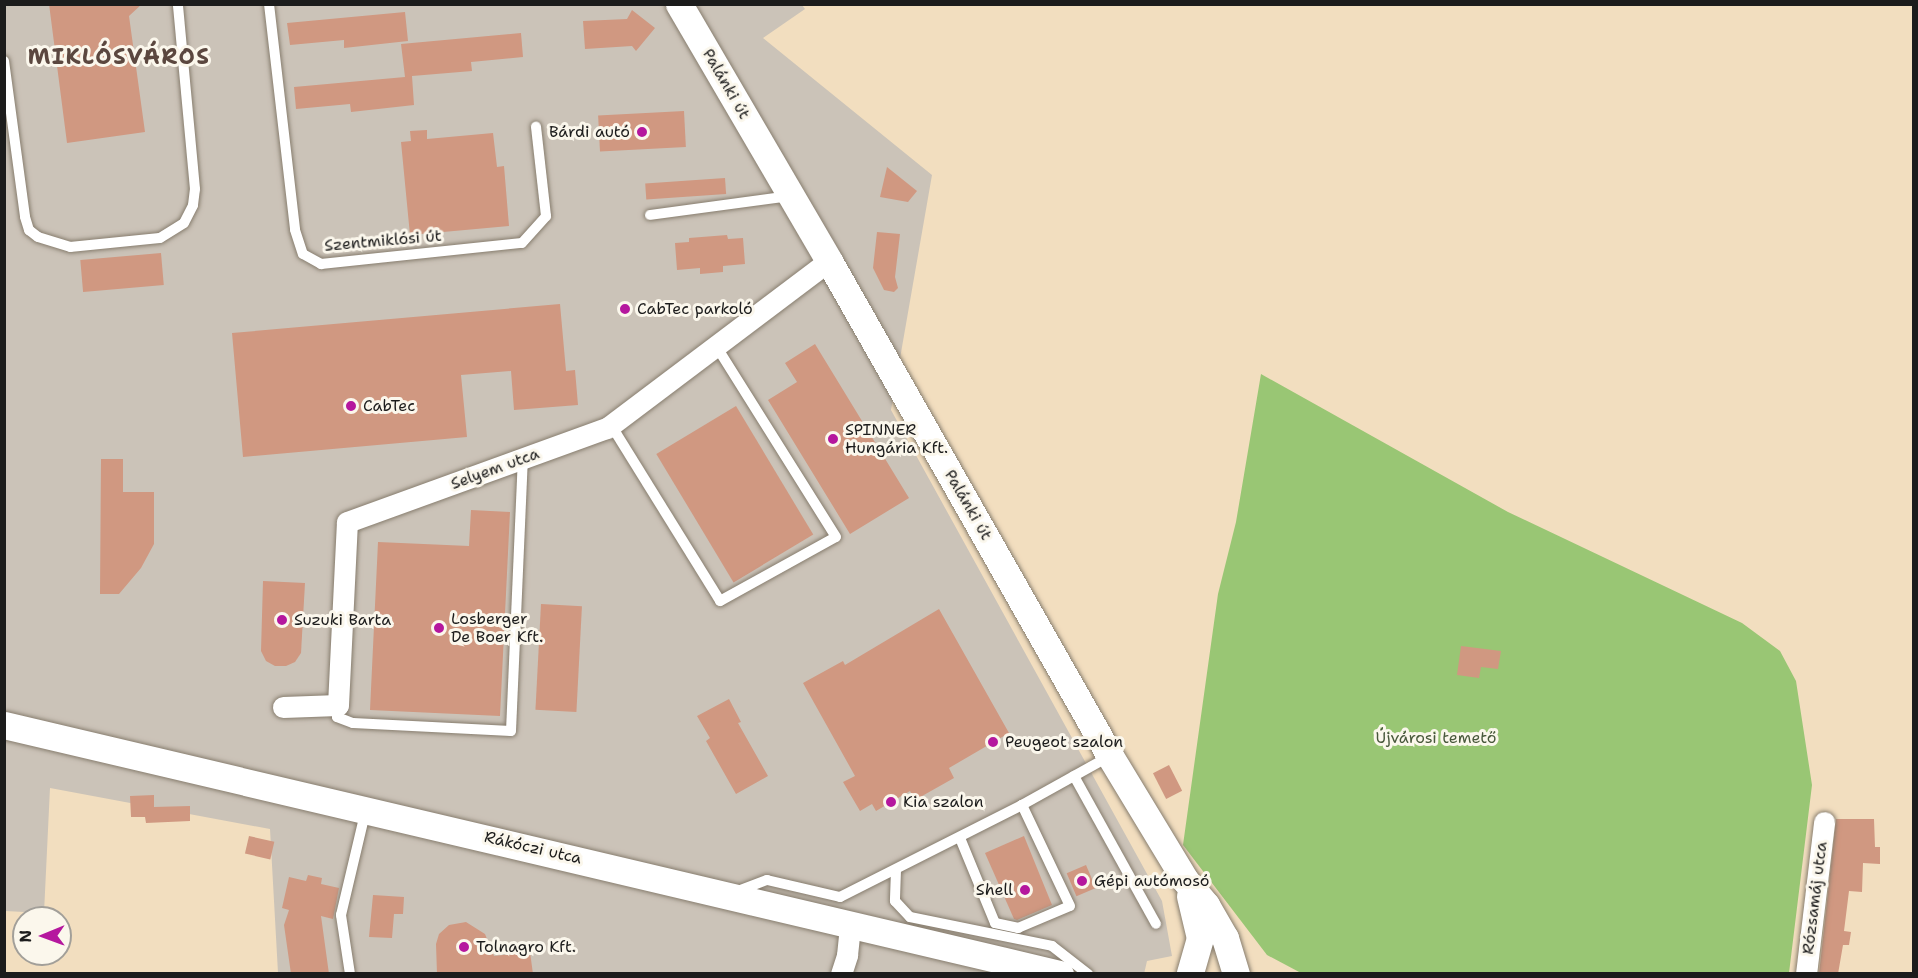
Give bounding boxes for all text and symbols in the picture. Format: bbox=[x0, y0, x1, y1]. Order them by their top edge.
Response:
district label: MIKLÓSVÁROS bbox=[28, 44, 210, 70]
street label: Palánki út bbox=[698, 45, 754, 123]
place label: Bárdi autó bbox=[549, 122, 630, 142]
marker: Bárdi autó bbox=[635, 125, 649, 139]
street label: Szentmiklósi út bbox=[324, 226, 442, 256]
place label: CabTec parkoló bbox=[637, 299, 753, 319]
marker: CabTec parkoló bbox=[618, 302, 632, 316]
place label: CabTec bbox=[363, 396, 415, 416]
marker: CabTec bbox=[344, 399, 358, 413]
place label: SPINNER Hungária Kft. bbox=[845, 420, 948, 458]
marker: SPINNER Hungária Kft. bbox=[826, 432, 840, 446]
street label: Selyem utca bbox=[448, 444, 542, 494]
street label: Palánki út bbox=[940, 466, 996, 544]
place label: Losberger De Boer Kft. bbox=[451, 609, 543, 647]
place label: Suzuki Barta bbox=[294, 610, 391, 630]
marker: Suzuki Barta bbox=[275, 613, 289, 627]
marker: Losberger De Boer Kft. bbox=[432, 621, 446, 635]
park label: Újvárosi temető bbox=[1376, 728, 1496, 748]
place label: Peugeot szalon bbox=[1005, 732, 1123, 752]
marker: Peugeot szalon bbox=[986, 735, 1000, 749]
place label: Kia szalon bbox=[903, 792, 984, 812]
marker: Kia szalon bbox=[884, 795, 898, 809]
street label: Rákóczi utca bbox=[483, 827, 583, 869]
street label: Rózsamáj utca bbox=[1799, 840, 1831, 956]
place label: Gépi autómosó bbox=[1094, 871, 1209, 891]
marker: Gépi autómosó bbox=[1075, 874, 1089, 888]
place label: Shell bbox=[976, 880, 1013, 900]
marker: Shell bbox=[1018, 883, 1032, 897]
north arrow bbox=[12, 906, 72, 966]
text: N bbox=[15, 930, 36, 943]
place label: Tolnagro Kft. bbox=[476, 937, 576, 957]
marker: Tolnagro Kft. bbox=[457, 940, 471, 954]

